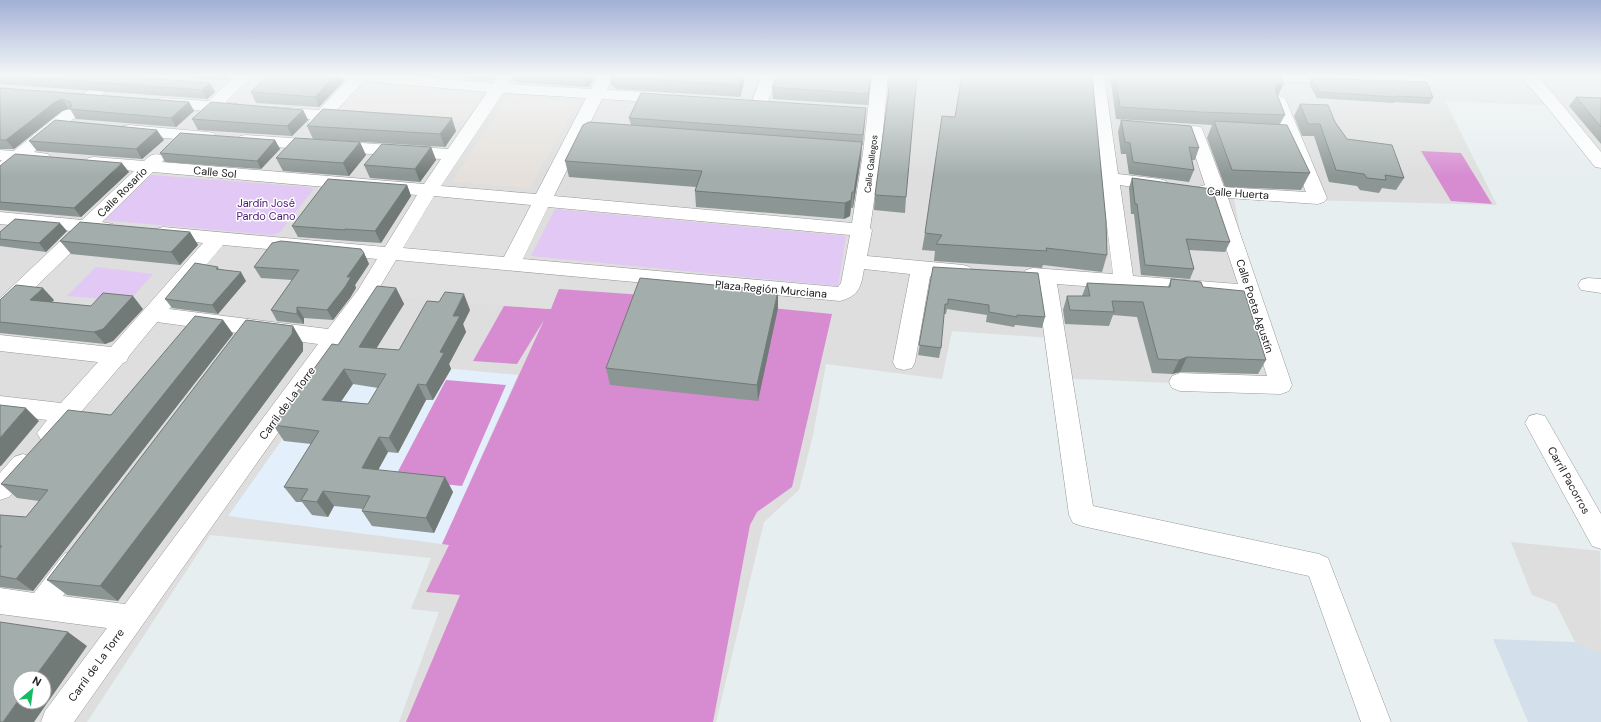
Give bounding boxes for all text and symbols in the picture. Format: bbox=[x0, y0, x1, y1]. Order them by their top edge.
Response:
street label: Calle Gallegos bbox=[861, 134, 881, 194]
street label: Calle Sol bbox=[193, 163, 237, 181]
street label: Calle Rosario bbox=[94, 164, 150, 220]
street label: Calle Huerta bbox=[1206, 184, 1270, 202]
park label: Jardín José Pardo Cano bbox=[236, 196, 296, 223]
street label: Calle Poeta Agustín bbox=[1233, 257, 1277, 355]
street label: Plaza Región Murciana bbox=[714, 277, 828, 301]
street label: Carril de La Torre bbox=[256, 364, 318, 442]
street label: Carril Pacorros bbox=[1545, 444, 1593, 516]
street label: Carril de La Torre bbox=[65, 626, 127, 704]
north arrow bbox=[12, 670, 52, 710]
text: N bbox=[30, 673, 44, 689]

